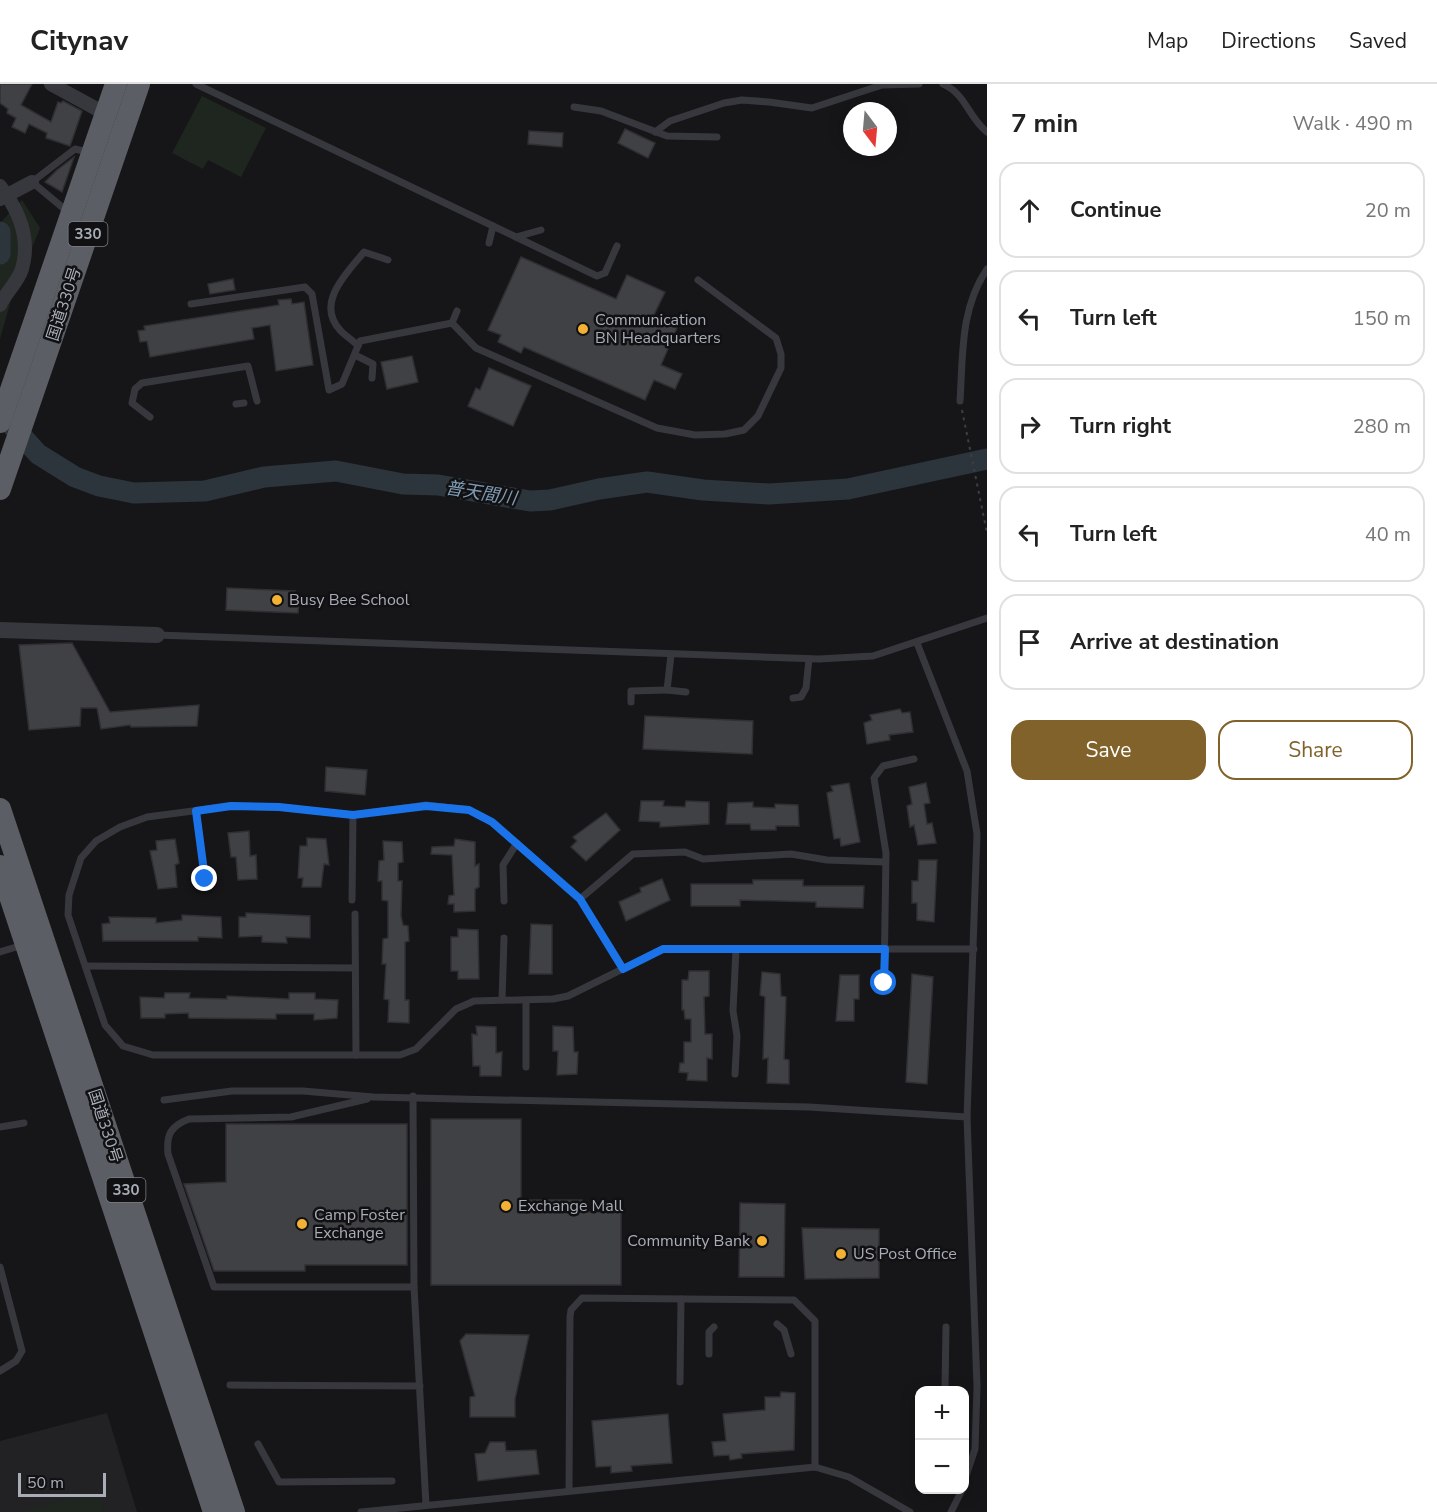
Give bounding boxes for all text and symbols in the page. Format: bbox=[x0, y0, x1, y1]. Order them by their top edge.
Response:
text: Citynav bbox=[30, 22, 128, 60]
text: Map bbox=[1147, 27, 1188, 55]
text: Directions bbox=[1221, 27, 1316, 55]
text: Saved bbox=[1349, 27, 1407, 55]
north arrow bbox=[843, 102, 897, 156]
text: 7 min bbox=[1011, 106, 1078, 141]
text: Walk · 490 m bbox=[1293, 110, 1413, 137]
icon: ahead bbox=[1013, 194, 1046, 227]
text: Continue bbox=[1070, 195, 1161, 225]
text: 20 m bbox=[1365, 197, 1411, 224]
road number: 330 bbox=[68, 222, 107, 246]
street label: 国道330号 bbox=[42, 264, 86, 344]
icon: left bbox=[1013, 302, 1046, 335]
text: Turn left bbox=[1070, 303, 1157, 333]
text: 150 m bbox=[1353, 305, 1411, 332]
place label: Communication BN Headquarters bbox=[595, 309, 721, 349]
marker: Communication BN Headquarters bbox=[576, 322, 590, 336]
icon: right bbox=[1013, 410, 1046, 443]
text: Turn right bbox=[1070, 411, 1171, 441]
text: 280 m bbox=[1353, 413, 1411, 440]
water label: 普天間川 bbox=[444, 476, 520, 511]
icon: left bbox=[1013, 518, 1046, 551]
text: Turn left bbox=[1070, 519, 1157, 549]
text: 40 m bbox=[1365, 521, 1411, 548]
place label: Busy Bee School bbox=[289, 589, 410, 611]
marker: Busy Bee School bbox=[270, 593, 284, 607]
icon: arrive bbox=[1013, 626, 1046, 659]
text: Arrive at destination bbox=[1070, 627, 1279, 657]
button: Save bbox=[1011, 720, 1206, 780]
button: Share bbox=[1218, 720, 1413, 780]
route end bbox=[191, 865, 217, 891]
route start bbox=[870, 969, 896, 995]
street label: 国道330号 bbox=[83, 1086, 127, 1166]
road number: 330 bbox=[106, 1178, 146, 1202]
place label: Exchange Mall bbox=[518, 1195, 624, 1217]
marker: Exchange Mall bbox=[499, 1199, 513, 1213]
place label: Camp Foster Exchange bbox=[314, 1204, 405, 1244]
marker: Camp Foster Exchange bbox=[295, 1217, 309, 1231]
place label: Community Bank bbox=[627, 1230, 751, 1252]
marker: Community Bank bbox=[755, 1234, 769, 1248]
place label: US Post Office bbox=[853, 1243, 957, 1265]
marker: US Post Office bbox=[834, 1247, 848, 1261]
map controls bbox=[915, 1386, 969, 1494]
button: + bbox=[915, 1386, 969, 1440]
button: − bbox=[915, 1440, 969, 1494]
scale bar bbox=[18, 1470, 106, 1498]
text: 50 m bbox=[27, 1472, 64, 1494]

